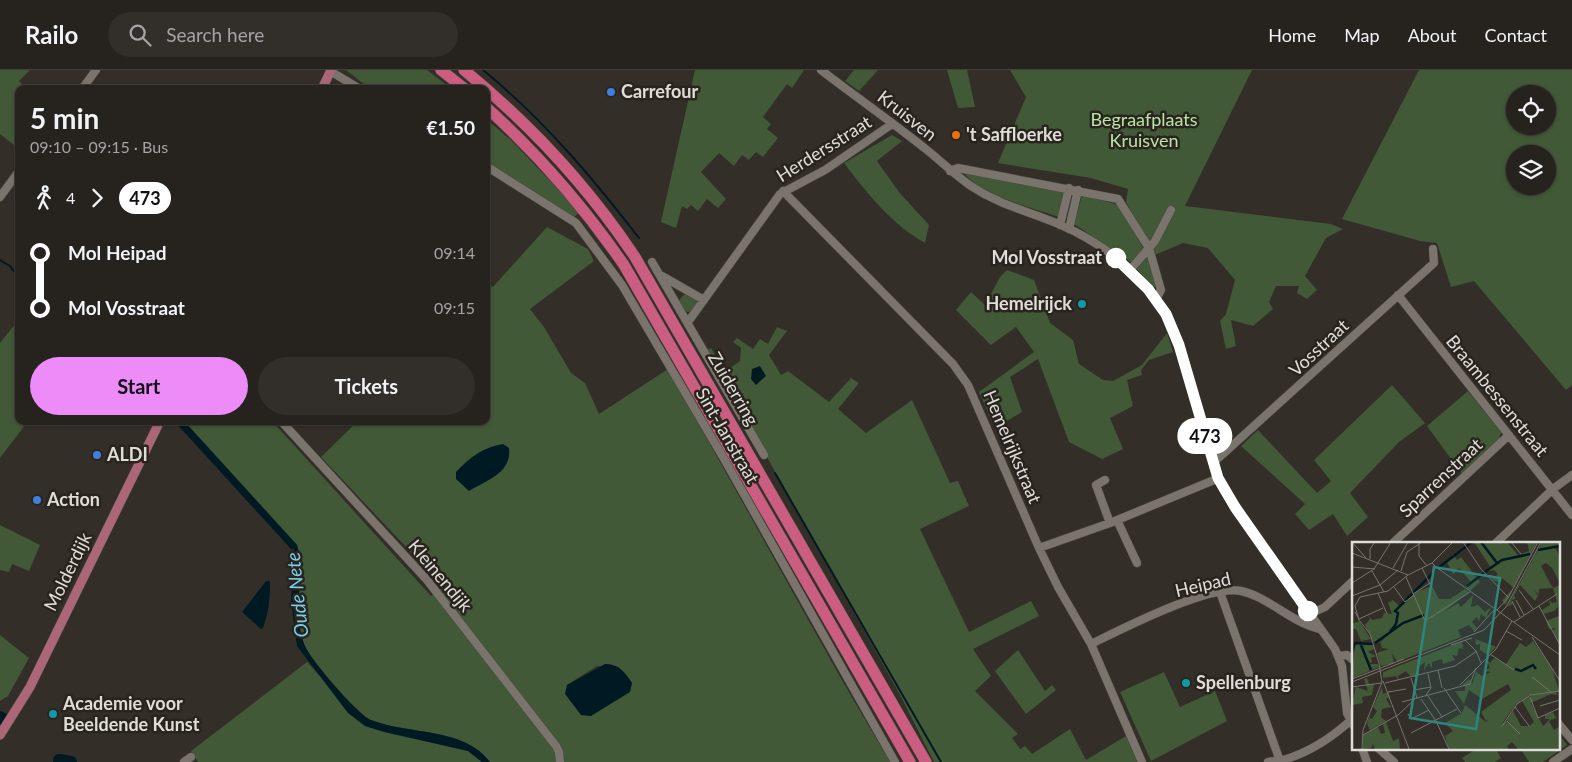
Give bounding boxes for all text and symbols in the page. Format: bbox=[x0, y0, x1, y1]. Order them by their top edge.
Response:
search box bbox=[108, 12, 458, 57]
text: Railo bbox=[25, 20, 78, 49]
icon: search bbox=[126, 21, 154, 49]
text: Search here bbox=[166, 23, 264, 46]
text: Home bbox=[1268, 24, 1316, 46]
text: Map bbox=[1344, 24, 1380, 46]
text: About bbox=[1408, 24, 1457, 46]
text: Contact bbox=[1485, 24, 1547, 46]
place label: Carrefour bbox=[621, 80, 698, 102]
street label: Kruisven bbox=[874, 85, 942, 145]
map controls bbox=[1506, 85, 1556, 195]
button: locate bbox=[1506, 85, 1556, 135]
marker: Carrefour bbox=[605, 86, 617, 98]
text: 5 min bbox=[30, 101, 99, 135]
park label: Begraafplaats Kruisven bbox=[1090, 108, 1198, 151]
street label: Herdersstraat bbox=[772, 110, 876, 186]
text: €1.50 bbox=[426, 116, 475, 139]
place label: 't Saffloerke bbox=[966, 123, 1062, 145]
marker: 't Saffloerke bbox=[950, 129, 962, 141]
text: 09:10 – 09:15 · Bus bbox=[30, 137, 168, 156]
button: layers bbox=[1506, 145, 1556, 195]
icon: walk bbox=[30, 184, 58, 212]
icon: forward bbox=[83, 184, 111, 212]
text: 473 bbox=[129, 187, 161, 209]
text: 4 bbox=[66, 188, 75, 207]
text: Mol Heipad bbox=[68, 241, 166, 264]
text: 09:14 bbox=[434, 243, 475, 262]
place label: Mol Vosstraat bbox=[991, 246, 1102, 268]
marker: Mol Vosstraat bbox=[1106, 248, 1126, 268]
place label: Hemelrijck bbox=[985, 292, 1072, 314]
text: Mol Vosstraat bbox=[68, 296, 185, 319]
text: 09:15 bbox=[434, 298, 475, 317]
marker: Hemelrijck bbox=[1076, 298, 1088, 310]
street label: Vosstraat bbox=[1284, 314, 1353, 380]
street label: Braambessenstraat bbox=[1442, 330, 1554, 461]
street label: Zuiderring bbox=[704, 348, 764, 429]
button: Start bbox=[30, 357, 248, 415]
button: Tickets bbox=[258, 357, 475, 415]
street label: Sint-Janstraat bbox=[692, 384, 764, 488]
street label: Hemelrijkstraat bbox=[979, 387, 1047, 507]
line badge: 473 bbox=[1176, 420, 1234, 452]
text: 473 bbox=[1189, 425, 1221, 447]
street label: Sparrenstraat bbox=[1394, 433, 1487, 521]
place label: ALDI bbox=[106, 443, 148, 465]
marker: ALDI bbox=[91, 449, 103, 461]
place label: Action bbox=[46, 488, 100, 510]
marker: Action bbox=[31, 494, 43, 506]
street label: Molderdijk bbox=[39, 528, 96, 614]
street label: Kleinendijk bbox=[404, 535, 478, 617]
inset map bbox=[1352, 542, 1560, 750]
water label: Oude Nete bbox=[281, 551, 312, 639]
street label: Heipad bbox=[1173, 567, 1233, 601]
unlabelled marker bbox=[1298, 601, 1318, 621]
place label: Spellenburg bbox=[1196, 671, 1291, 693]
marker: Spellenburg bbox=[1180, 677, 1192, 689]
place label: Academie voor Beeldende Kunst bbox=[62, 692, 200, 735]
marker: Academie voor Beeldende Kunst bbox=[47, 708, 59, 720]

